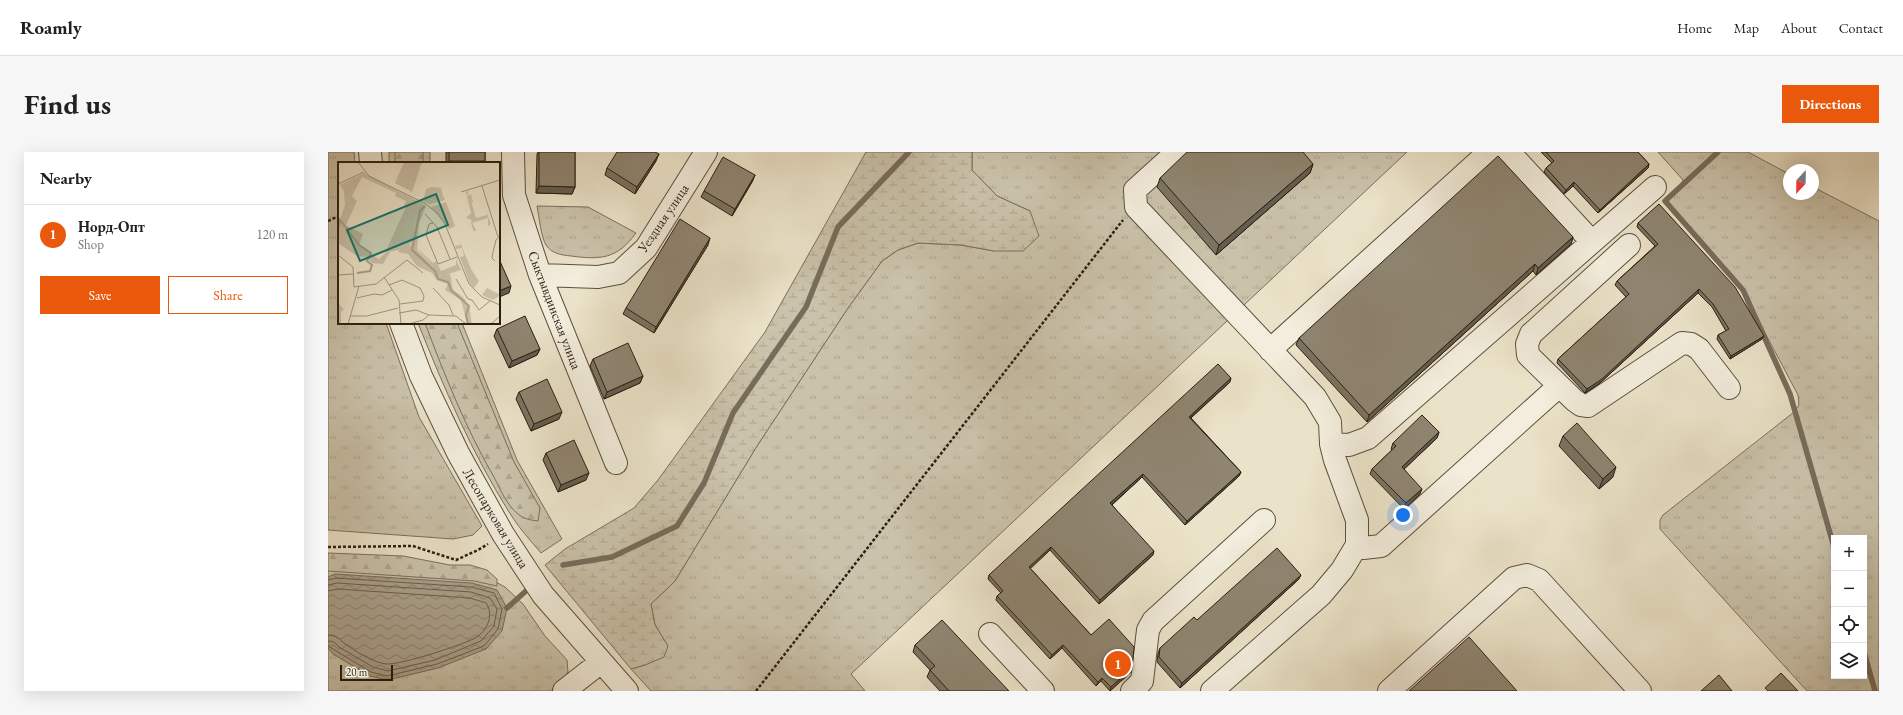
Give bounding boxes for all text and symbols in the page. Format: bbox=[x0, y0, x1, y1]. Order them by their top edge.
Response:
text: Roamly bbox=[20, 15, 82, 40]
text: Home bbox=[1677, 19, 1712, 37]
text: Map bbox=[1734, 19, 1759, 37]
text: About bbox=[1781, 19, 1817, 37]
text: Contact bbox=[1839, 19, 1883, 37]
button: Directions bbox=[1782, 85, 1879, 123]
text: Find us bbox=[24, 86, 111, 122]
inset map bbox=[338, 162, 500, 324]
north arrow bbox=[1783, 164, 1819, 200]
text: Nearby bbox=[40, 167, 92, 189]
street label: Уездная улица bbox=[633, 180, 693, 257]
text: Норд-Опт bbox=[78, 217, 145, 236]
text: 1 bbox=[50, 226, 56, 243]
text: 120 m bbox=[257, 226, 288, 243]
text: Shop bbox=[78, 236, 104, 253]
street label: Сыктывдинская улица bbox=[524, 248, 586, 372]
button: Save bbox=[40, 276, 160, 314]
button: Share bbox=[168, 276, 288, 314]
street label: Лесопарковая улица bbox=[459, 464, 533, 572]
your location bbox=[1393, 505, 1413, 525]
map controls bbox=[1831, 535, 1867, 679]
button: + bbox=[1831, 535, 1867, 571]
button: − bbox=[1831, 571, 1867, 607]
button: locate bbox=[1831, 607, 1867, 643]
button: layers bbox=[1831, 643, 1867, 679]
pin: 1 bbox=[1105, 649, 1131, 679]
scale bar bbox=[340, 663, 393, 682]
text: 20 m bbox=[346, 665, 367, 679]

